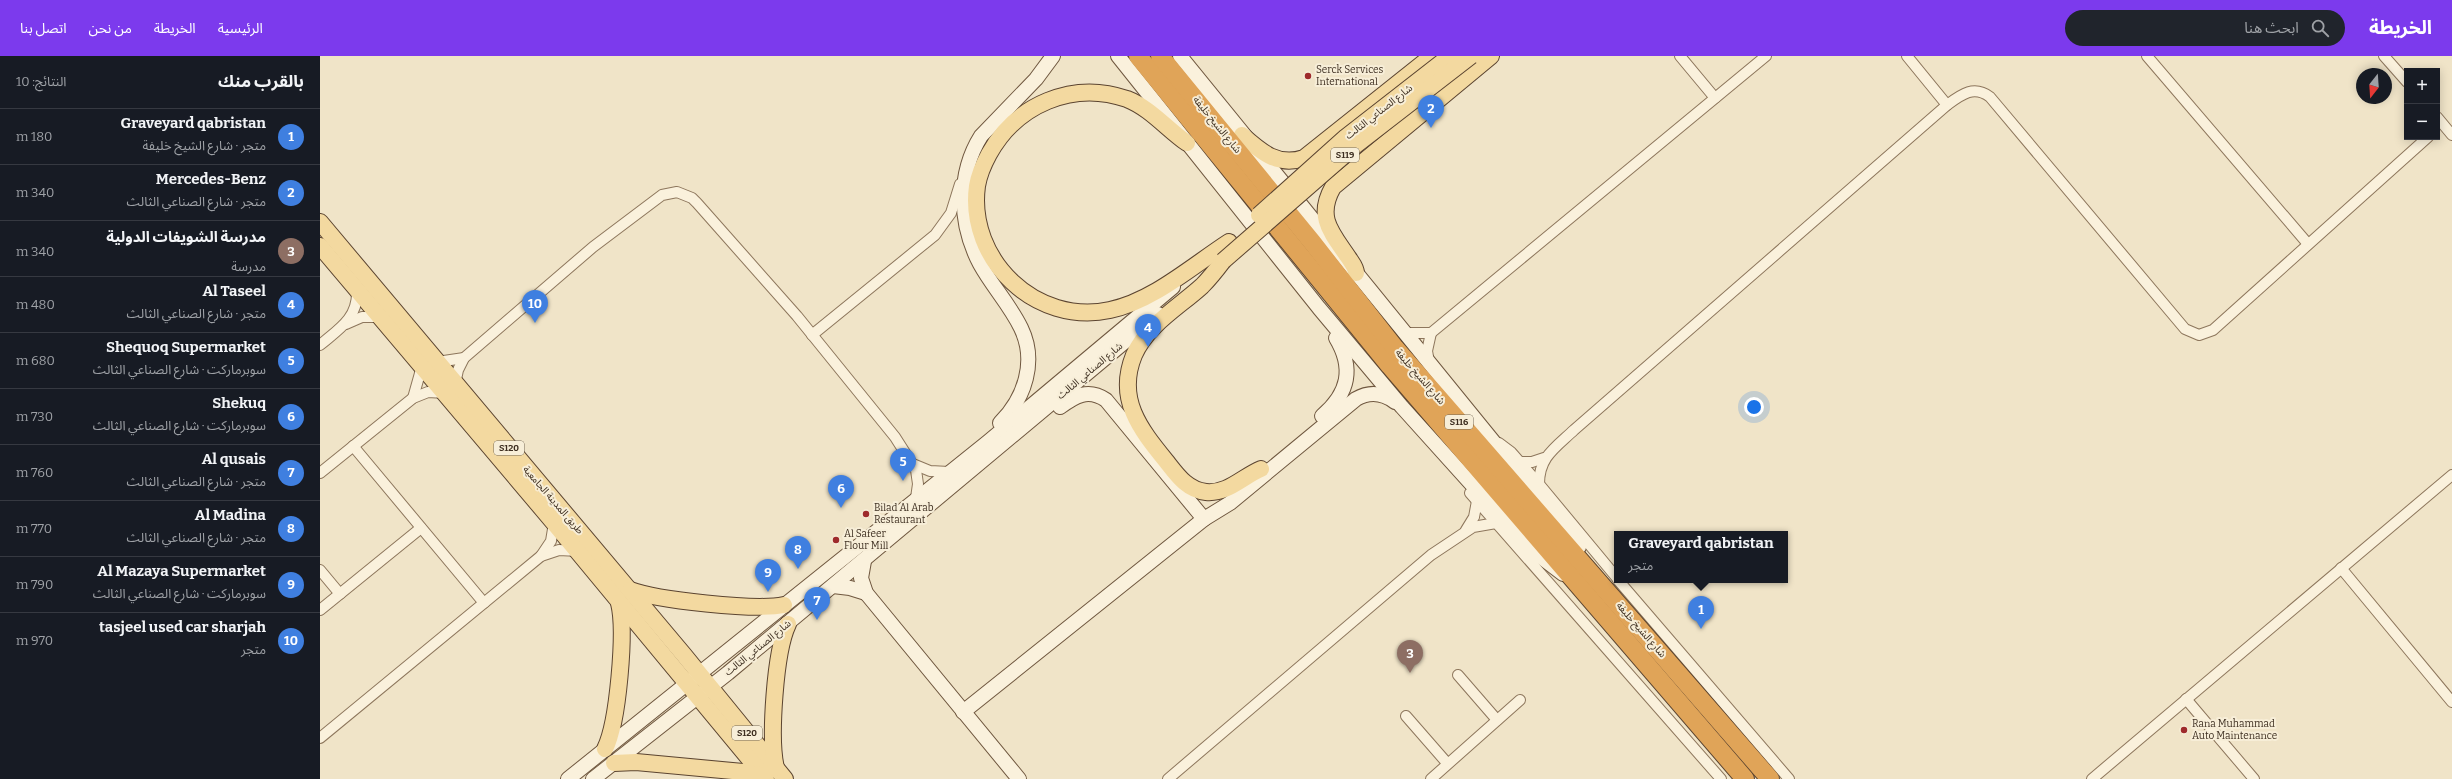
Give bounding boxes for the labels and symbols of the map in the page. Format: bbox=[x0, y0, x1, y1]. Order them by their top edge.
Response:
place label: Serck Services International bbox=[1316, 64, 1384, 88]
north arrow bbox=[2356, 68, 2392, 104]
marker: Serck Services International bbox=[1303, 71, 1313, 81]
street label: شارع الصناعي الثالث bbox=[1343, 82, 1416, 143]
street label: شارع الشيخ خليفة bbox=[1190, 94, 1244, 157]
pin: 2 bbox=[1418, 95, 1444, 128]
road number: S119 bbox=[1331, 148, 1359, 162]
pin: 10 bbox=[522, 290, 548, 323]
pin: 4 bbox=[1135, 314, 1161, 347]
street label: شارع الصناعي الثالث bbox=[1055, 340, 1126, 403]
street label: شارع الشيخ خليفة bbox=[1392, 347, 1447, 408]
your location bbox=[1744, 397, 1764, 417]
road number: S116 bbox=[1445, 415, 1473, 429]
road number: S120 bbox=[494, 441, 524, 455]
pin: 5 bbox=[890, 448, 916, 481]
street label: طريق المدينة الجامعية bbox=[520, 464, 586, 537]
pin: 6 bbox=[828, 475, 854, 508]
place label: Bilad Al Arab Restaurant bbox=[874, 502, 934, 526]
marker: Bilad Al Arab Restaurant bbox=[861, 509, 871, 519]
place label: Al Safeer Flour Mill bbox=[844, 528, 889, 552]
marker: Al Safeer Flour Mill bbox=[831, 535, 841, 545]
pin: 8 bbox=[785, 536, 811, 569]
pin: 9 bbox=[755, 559, 781, 592]
pin: 7 bbox=[804, 587, 830, 620]
pin: 1 bbox=[1688, 596, 1714, 629]
street label: شارع الشيخ خليفة bbox=[1613, 600, 1668, 661]
street label: شارع الصناعي الثالث bbox=[722, 617, 795, 679]
pin: 3 bbox=[1397, 640, 1423, 673]
place label: Rana Muhammad Auto Maintenance bbox=[2192, 718, 2277, 742]
marker: Rana Muhammad Auto Maintenance bbox=[2179, 725, 2189, 735]
road number: S120 bbox=[732, 726, 762, 740]

